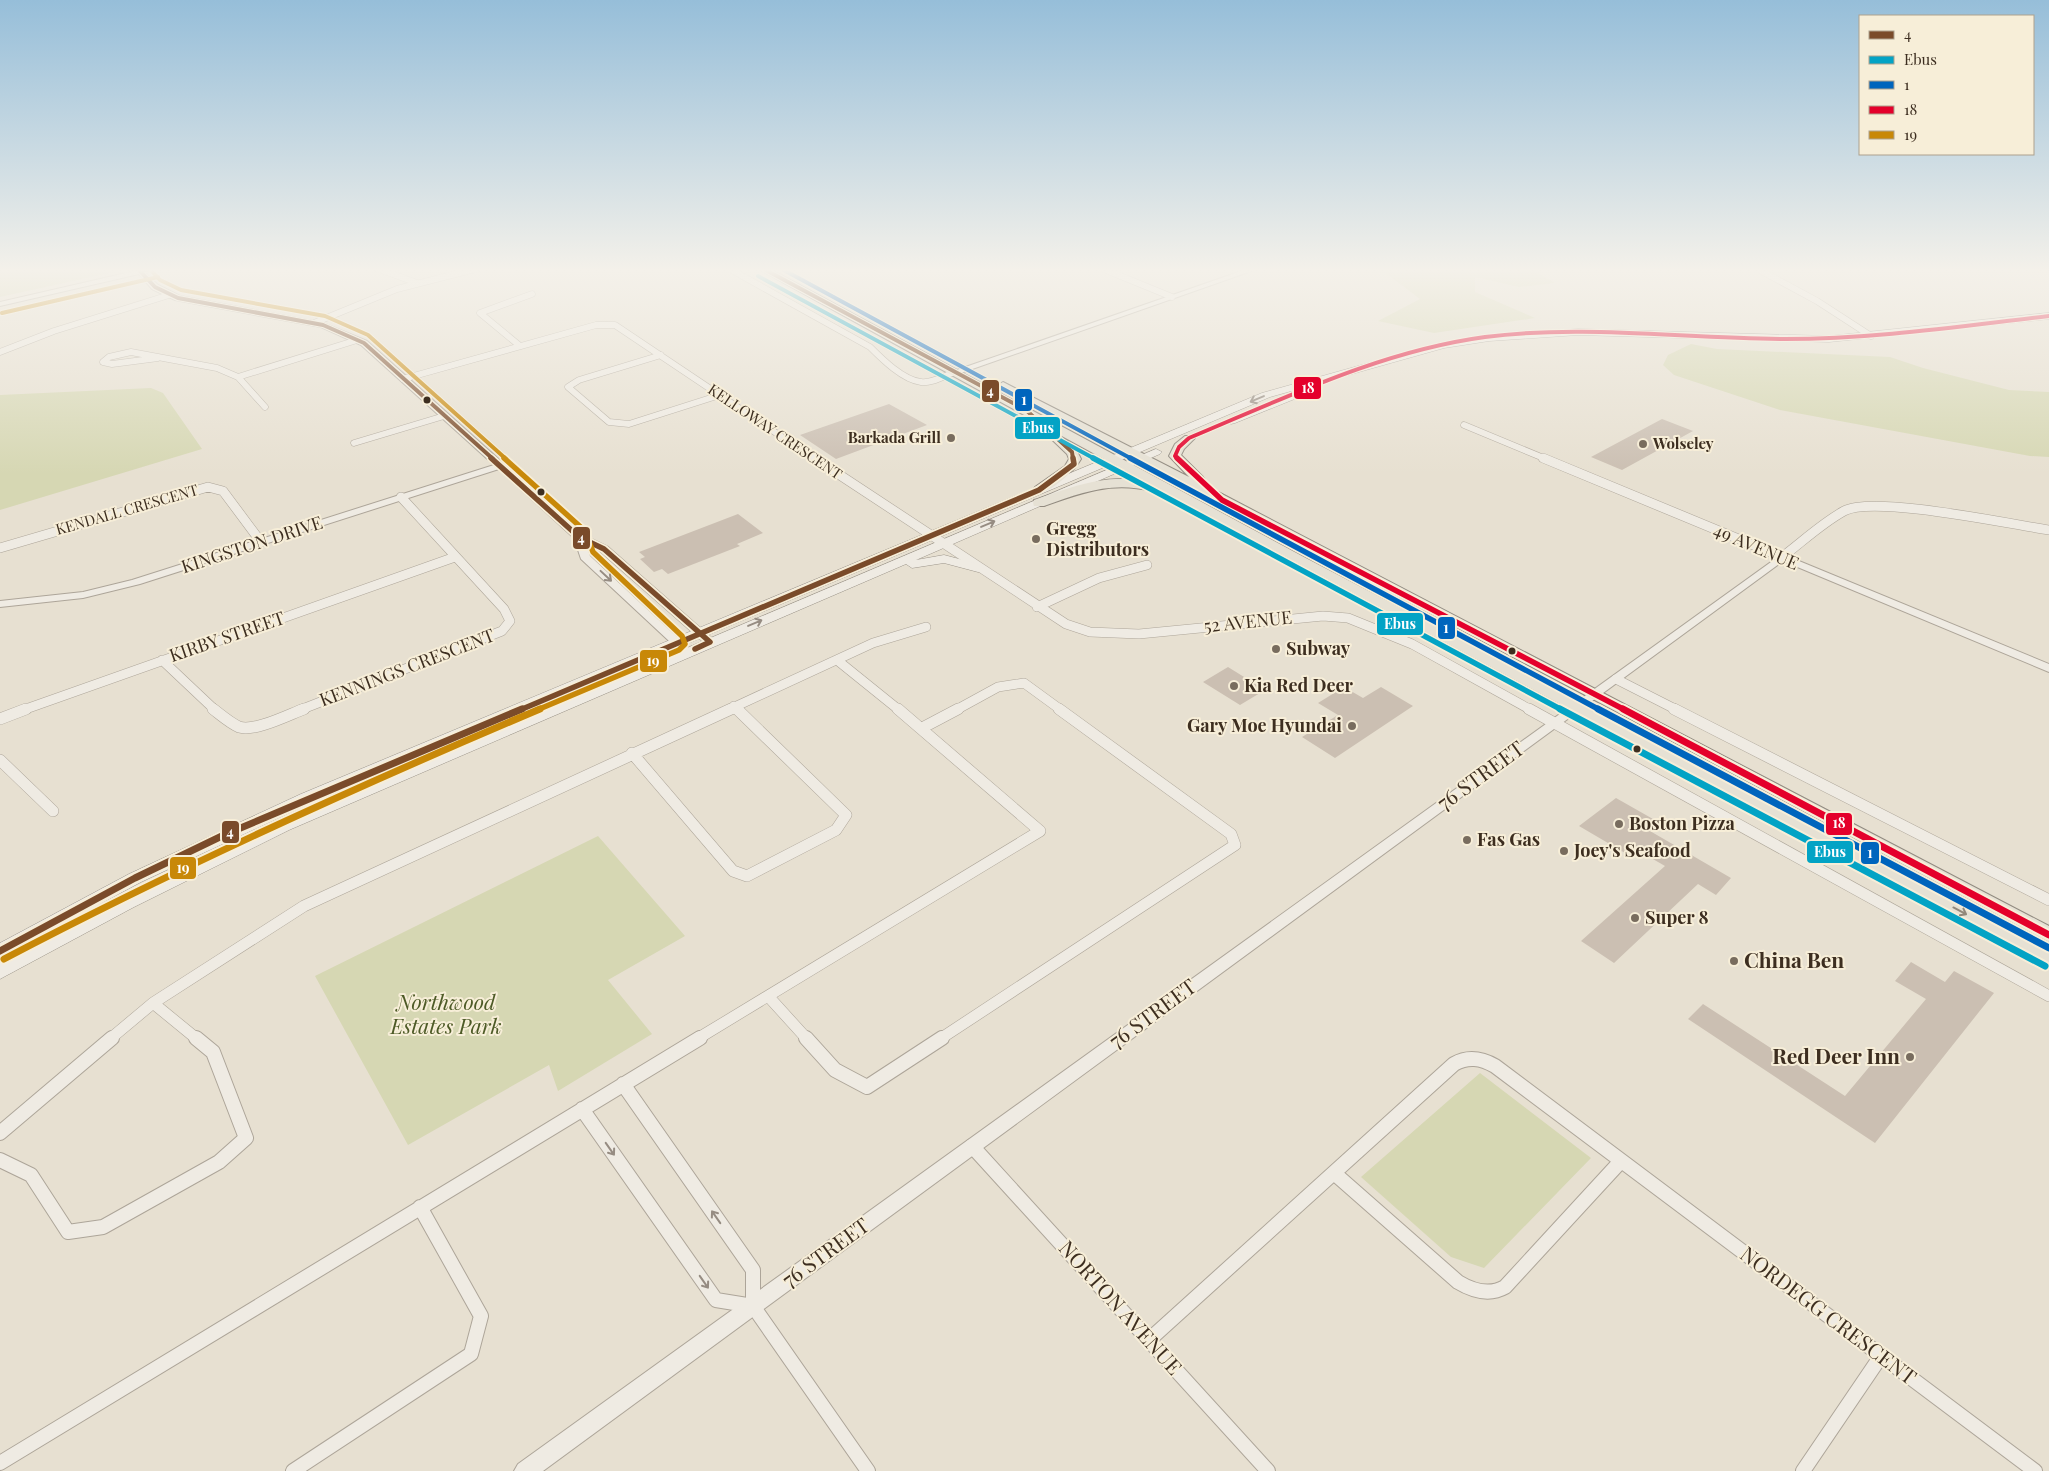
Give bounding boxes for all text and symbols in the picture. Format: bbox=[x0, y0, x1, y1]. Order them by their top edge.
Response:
legend bbox=[1859, 15, 2034, 155]
text: 4 bbox=[1904, 24, 1911, 44]
text: Ebus bbox=[1904, 49, 1937, 69]
text: 1 bbox=[1904, 74, 1910, 94]
text: 18 bbox=[1904, 99, 1918, 119]
text: 19 bbox=[1904, 124, 1917, 144]
line badge: 18 bbox=[1293, 376, 1322, 400]
text: 18 bbox=[1301, 378, 1315, 397]
street label: KELLOWAY CRESCENT bbox=[705, 379, 847, 484]
line badge: 4 bbox=[981, 379, 1000, 403]
text: 4 bbox=[986, 381, 994, 400]
line badge: 1 bbox=[1014, 388, 1033, 412]
text: 1 bbox=[1021, 390, 1027, 409]
one-way arrow bbox=[1250, 394, 1265, 404]
unlabelled marker bbox=[422, 395, 432, 405]
line badge: Ebus bbox=[1014, 416, 1061, 440]
text: Ebus bbox=[1022, 418, 1054, 437]
place label: Barkada Grill bbox=[848, 427, 941, 447]
marker: Barkada Grill bbox=[945, 432, 957, 444]
place label: Wolseley bbox=[1652, 433, 1714, 453]
marker: Wolseley bbox=[1637, 438, 1649, 450]
street label: KENDALL CRESCENT bbox=[53, 479, 200, 539]
unlabelled marker bbox=[536, 487, 546, 497]
street label: KINGSTON DRIVE bbox=[178, 510, 325, 578]
place label: Gregg Distributors bbox=[1046, 516, 1149, 561]
street label: 49 AVENUE bbox=[1710, 517, 1803, 575]
one-way arrow bbox=[980, 519, 995, 529]
line badge: 4 bbox=[572, 526, 591, 550]
text: 4 bbox=[577, 528, 585, 547]
marker: Gregg Distributors bbox=[1030, 533, 1042, 545]
one-way arrow bbox=[599, 570, 612, 582]
street label: 52 AVENUE bbox=[1203, 604, 1293, 638]
street label: KIRBY STREET bbox=[166, 605, 288, 667]
line badge: Ebus bbox=[1376, 612, 1424, 636]
text: Ebus bbox=[1384, 614, 1416, 633]
line badge: 1 bbox=[1437, 616, 1456, 640]
one-way arrow bbox=[747, 618, 762, 628]
text: 1 bbox=[1443, 618, 1449, 637]
street label: KENNINGS CRESCENT bbox=[316, 623, 498, 712]
place label: Subway bbox=[1286, 636, 1351, 660]
marker: Subway bbox=[1270, 643, 1282, 655]
unlabelled marker bbox=[1507, 646, 1517, 656]
line badge: 19 bbox=[639, 649, 668, 673]
text: 19 bbox=[646, 651, 660, 670]
place label: Kia Red Deer bbox=[1244, 673, 1353, 697]
marker: Kia Red Deer bbox=[1228, 680, 1240, 692]
place label: Gary Moe Hyundai bbox=[1187, 713, 1342, 737]
marker: Gary Moe Hyundai bbox=[1346, 720, 1358, 732]
street label: 76 STREET bbox=[1431, 733, 1529, 815]
unlabelled marker bbox=[1632, 744, 1642, 754]
place label: Boston Pizza bbox=[1629, 811, 1736, 835]
line badge: 18 bbox=[1825, 812, 1853, 836]
text: 18 bbox=[1832, 813, 1846, 832]
marker: Boston Pizza bbox=[1613, 818, 1625, 830]
line badge: 4 bbox=[221, 820, 240, 844]
text: 4 bbox=[226, 822, 234, 841]
place label: Fas Gas bbox=[1477, 827, 1540, 851]
marker: Fas Gas bbox=[1461, 834, 1473, 846]
place label: Joey's Seafood bbox=[1573, 838, 1691, 862]
line badge: Ebus bbox=[1806, 840, 1854, 864]
line badge: 1 bbox=[1860, 841, 1880, 865]
text: Ebus bbox=[1814, 842, 1846, 861]
text: 1 bbox=[1867, 843, 1873, 862]
marker: Joey's Seafood bbox=[1558, 845, 1570, 857]
line badge: 19 bbox=[169, 856, 197, 880]
text: 19 bbox=[176, 858, 190, 877]
place label: Super 8 bbox=[1645, 905, 1709, 929]
one-way arrow bbox=[1953, 906, 1968, 916]
marker: Super 8 bbox=[1629, 912, 1641, 924]
place label: China Ben bbox=[1744, 945, 1844, 973]
marker: China Ben bbox=[1728, 955, 1740, 967]
street label: 76 STREET bbox=[1103, 971, 1201, 1053]
park label: Northwood Estates Park bbox=[389, 987, 502, 1039]
place label: Red Deer Inn bbox=[1772, 1041, 1900, 1069]
marker: Red Deer Inn bbox=[1904, 1051, 1916, 1063]
one-way arrow bbox=[605, 1142, 615, 1156]
one-way arrow bbox=[711, 1210, 721, 1224]
street label: 76 STREET bbox=[776, 1210, 874, 1292]
street label: NORTON AVENUE bbox=[1054, 1234, 1189, 1380]
street label: NORDEGG CRESCENT bbox=[1736, 1239, 1923, 1390]
one-way arrow bbox=[698, 1275, 709, 1288]

